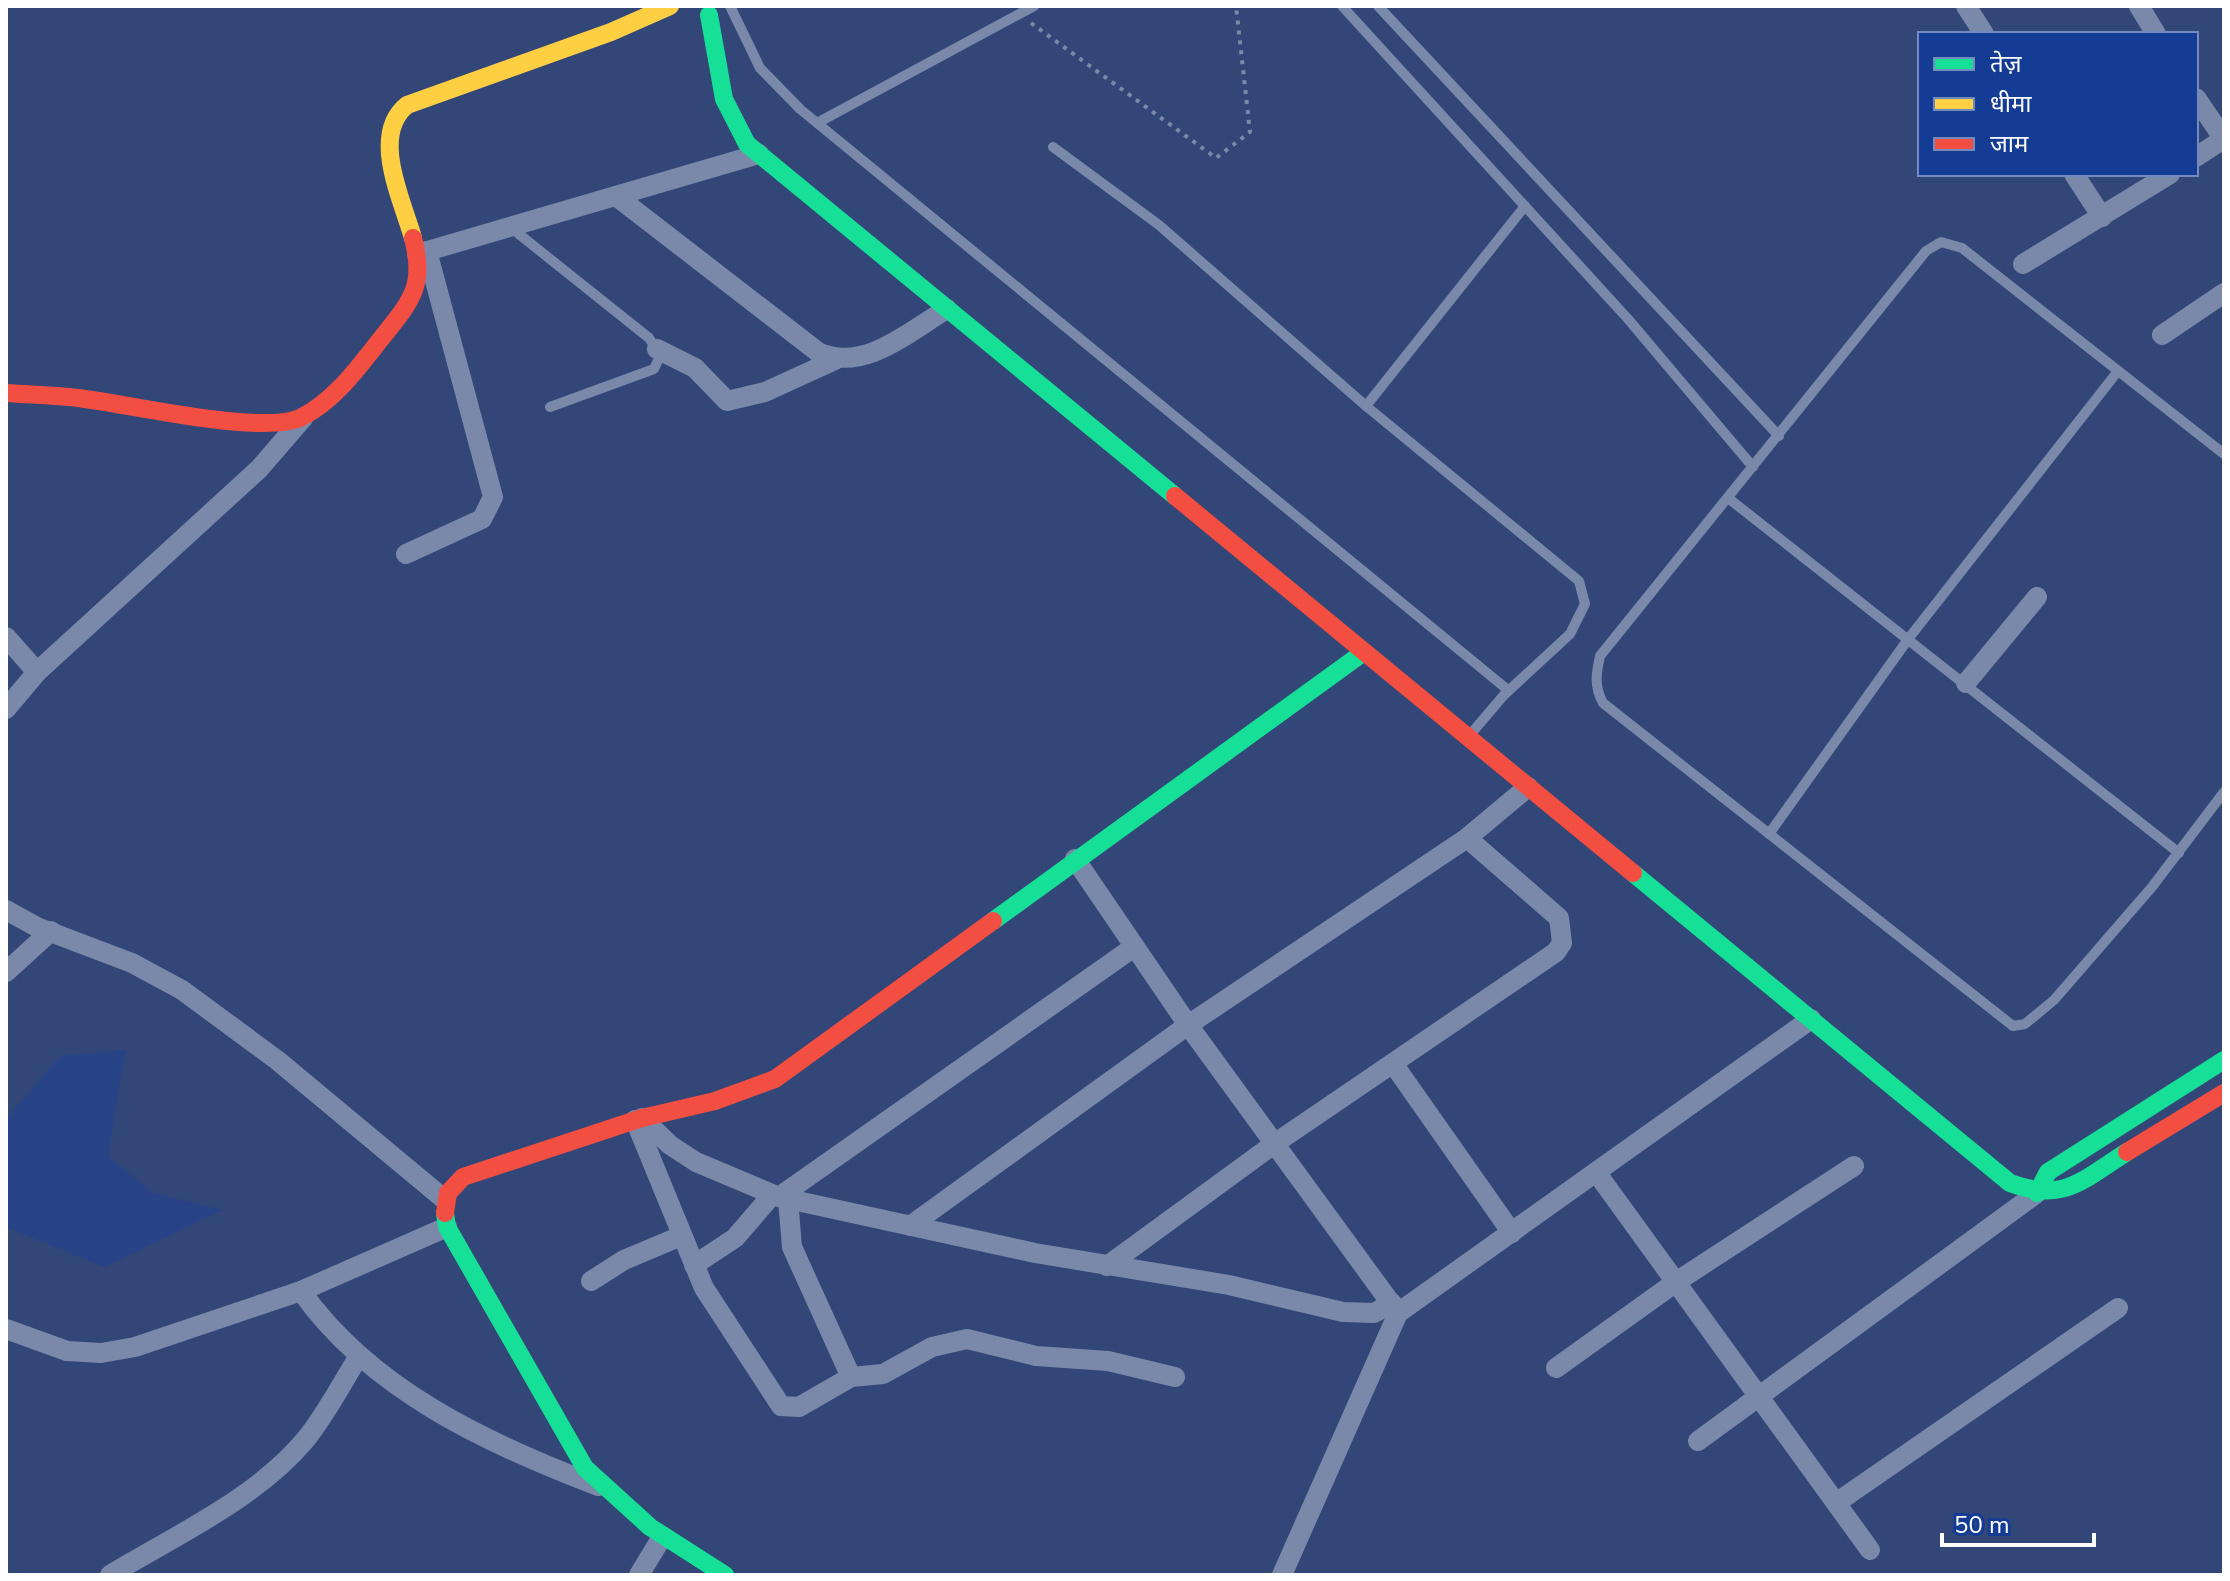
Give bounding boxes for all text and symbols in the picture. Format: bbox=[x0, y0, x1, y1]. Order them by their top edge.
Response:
legend bbox=[1918, 32, 2198, 176]
text: तेज़ bbox=[1990, 48, 2023, 80]
text: धीमा bbox=[1990, 88, 2032, 120]
text: जाम bbox=[1990, 128, 2029, 160]
scale bar bbox=[1942, 1497, 2094, 1547]
text: 50 m bbox=[1954, 1509, 2010, 1541]

